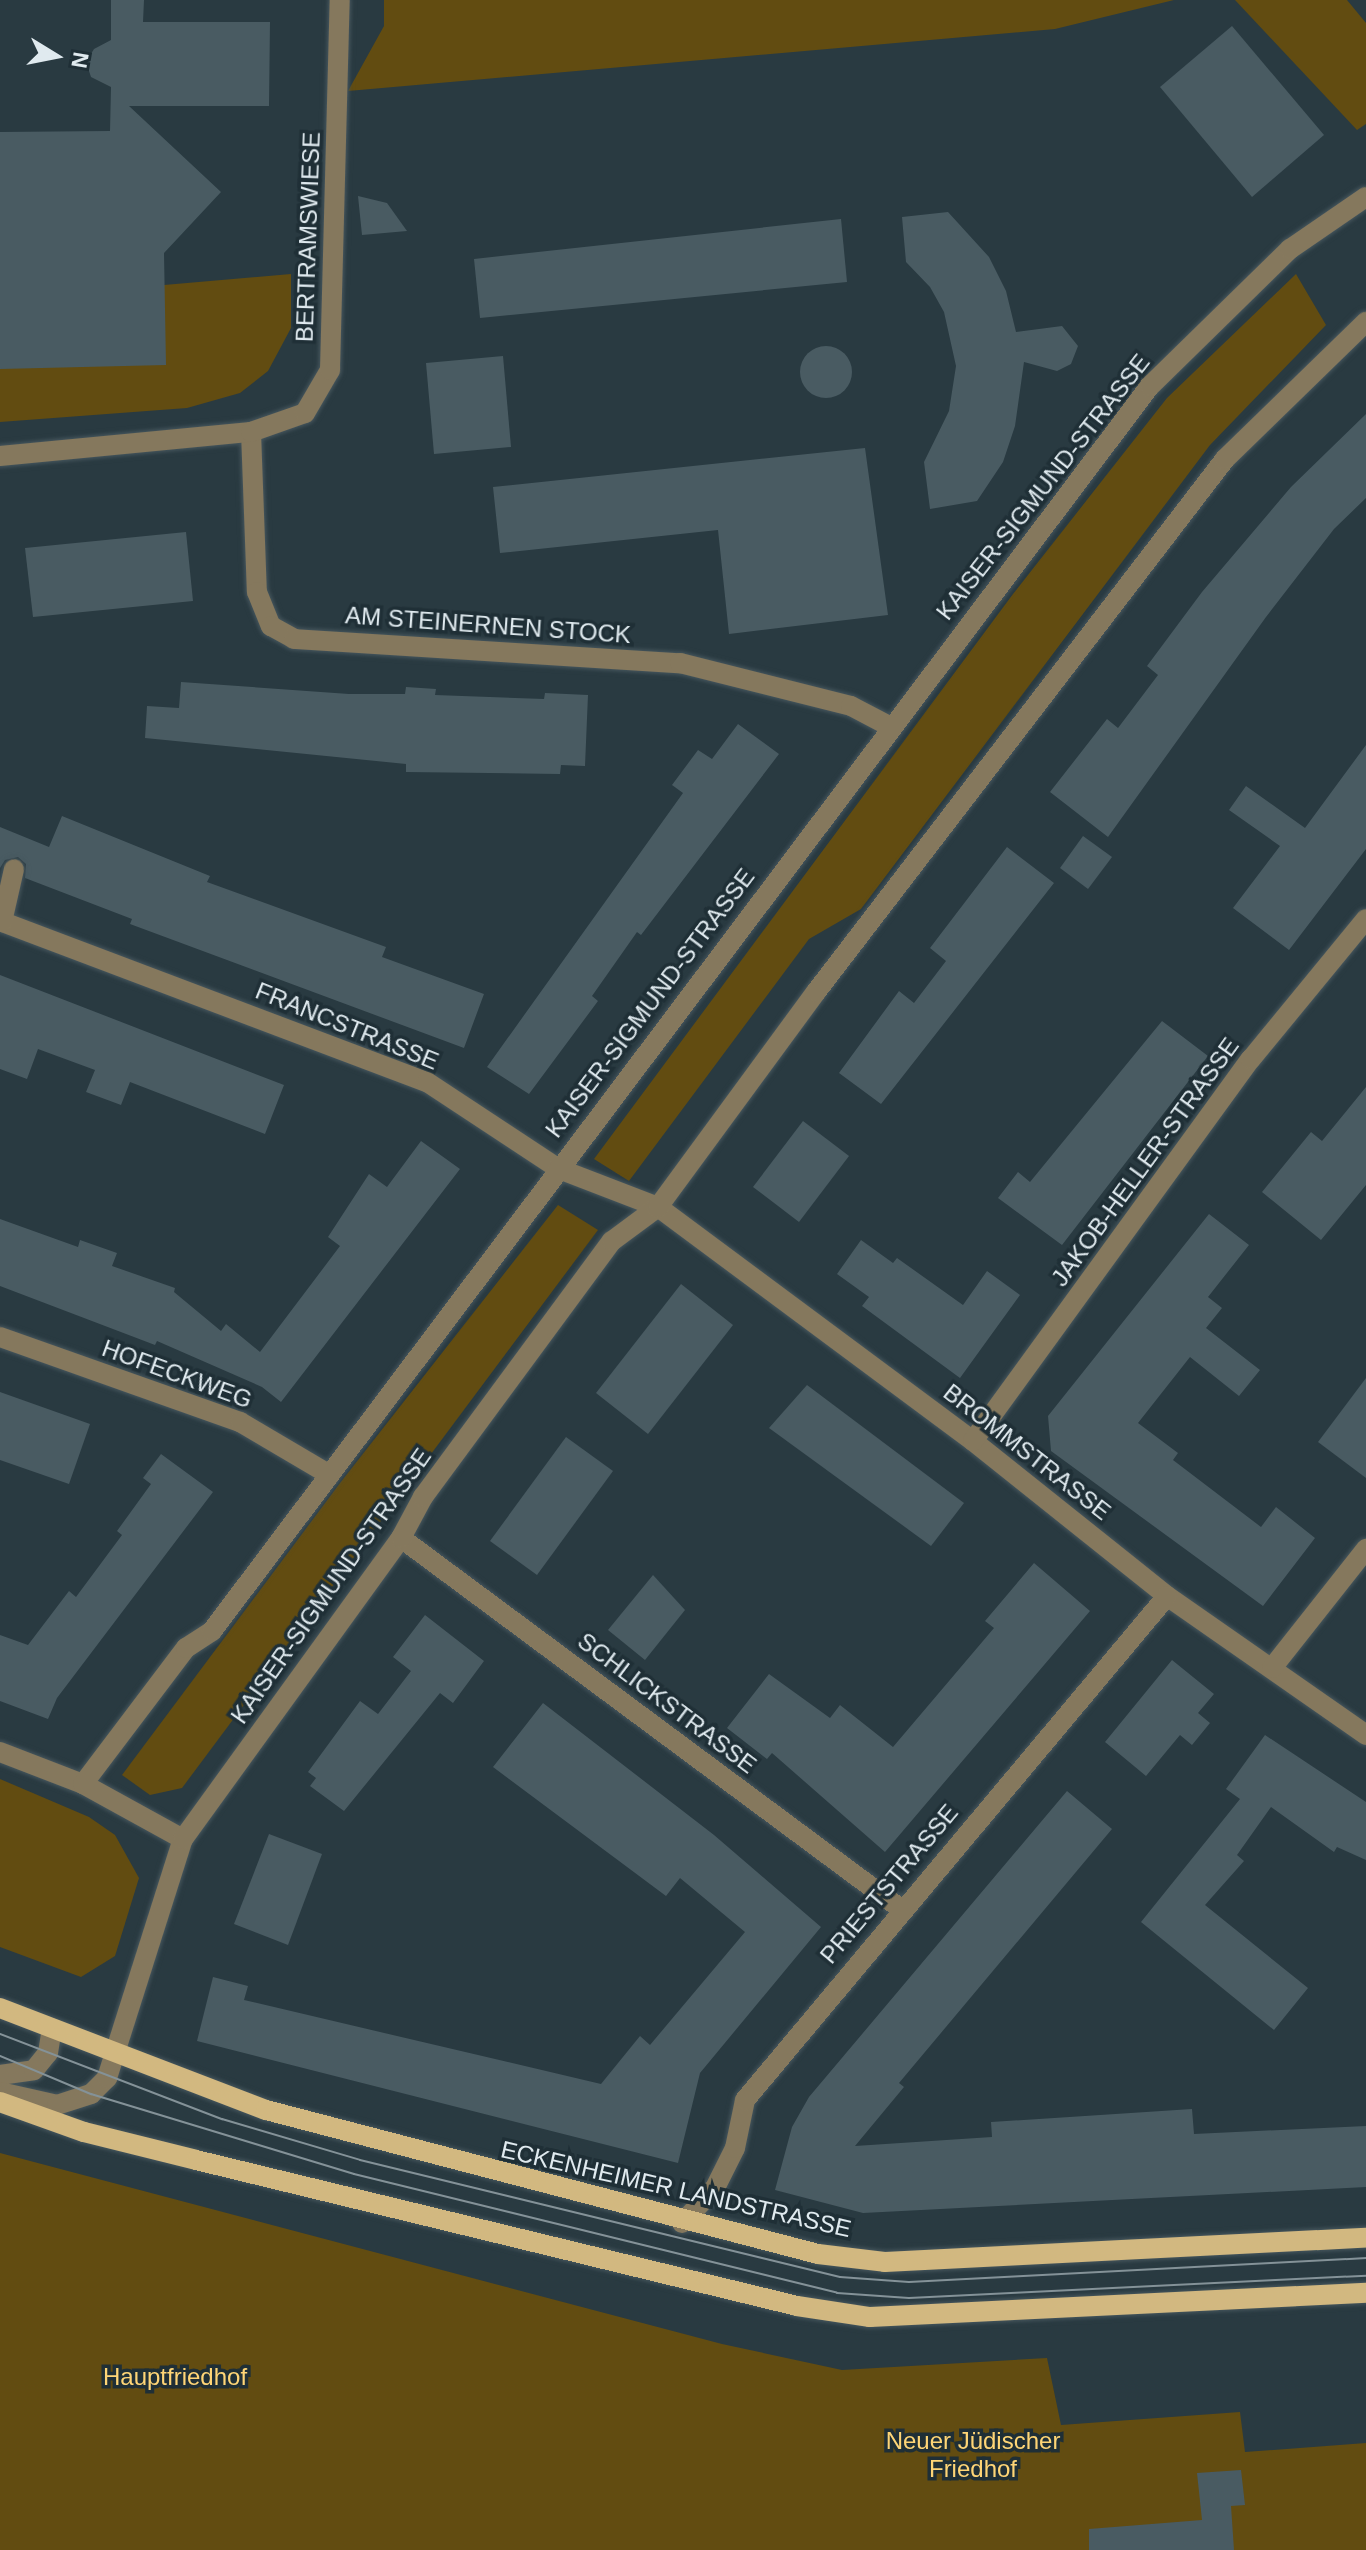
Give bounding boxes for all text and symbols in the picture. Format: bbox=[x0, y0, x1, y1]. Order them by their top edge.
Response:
north arrow bbox=[16, 16, 96, 96]
text: N bbox=[66, 50, 94, 70]
street label: BERTRAMSWIESE bbox=[290, 131, 326, 343]
street label: KAISER-SIGMUND-STRASSE bbox=[930, 348, 1156, 626]
street label: AM STEINERNEN STOCK bbox=[344, 601, 632, 649]
street label: KAISER-SIGMUND-STRASSE bbox=[539, 863, 761, 1143]
street label: FRANCSTRASSE bbox=[251, 976, 443, 1076]
street label: JAKOB-HELLER-STRASSE bbox=[1045, 1032, 1245, 1292]
street label: HOFECKWEG bbox=[98, 1334, 256, 1414]
street label: BROMMSTRASSE bbox=[938, 1378, 1116, 1526]
street label: KAISER-SIGMUND-STRASSE bbox=[225, 1443, 437, 1729]
street label: SCHLICKSTRASSE bbox=[572, 1626, 762, 1780]
street label: PRIESTSTRASSE bbox=[814, 1799, 964, 1969]
street label: ECKENHEIMER LANDSTRASSE bbox=[498, 2135, 854, 2243]
park label: Hauptfriedhof bbox=[103, 2363, 247, 2391]
park label: Neuer Jüdischer Friedhof bbox=[886, 2427, 1060, 2483]

